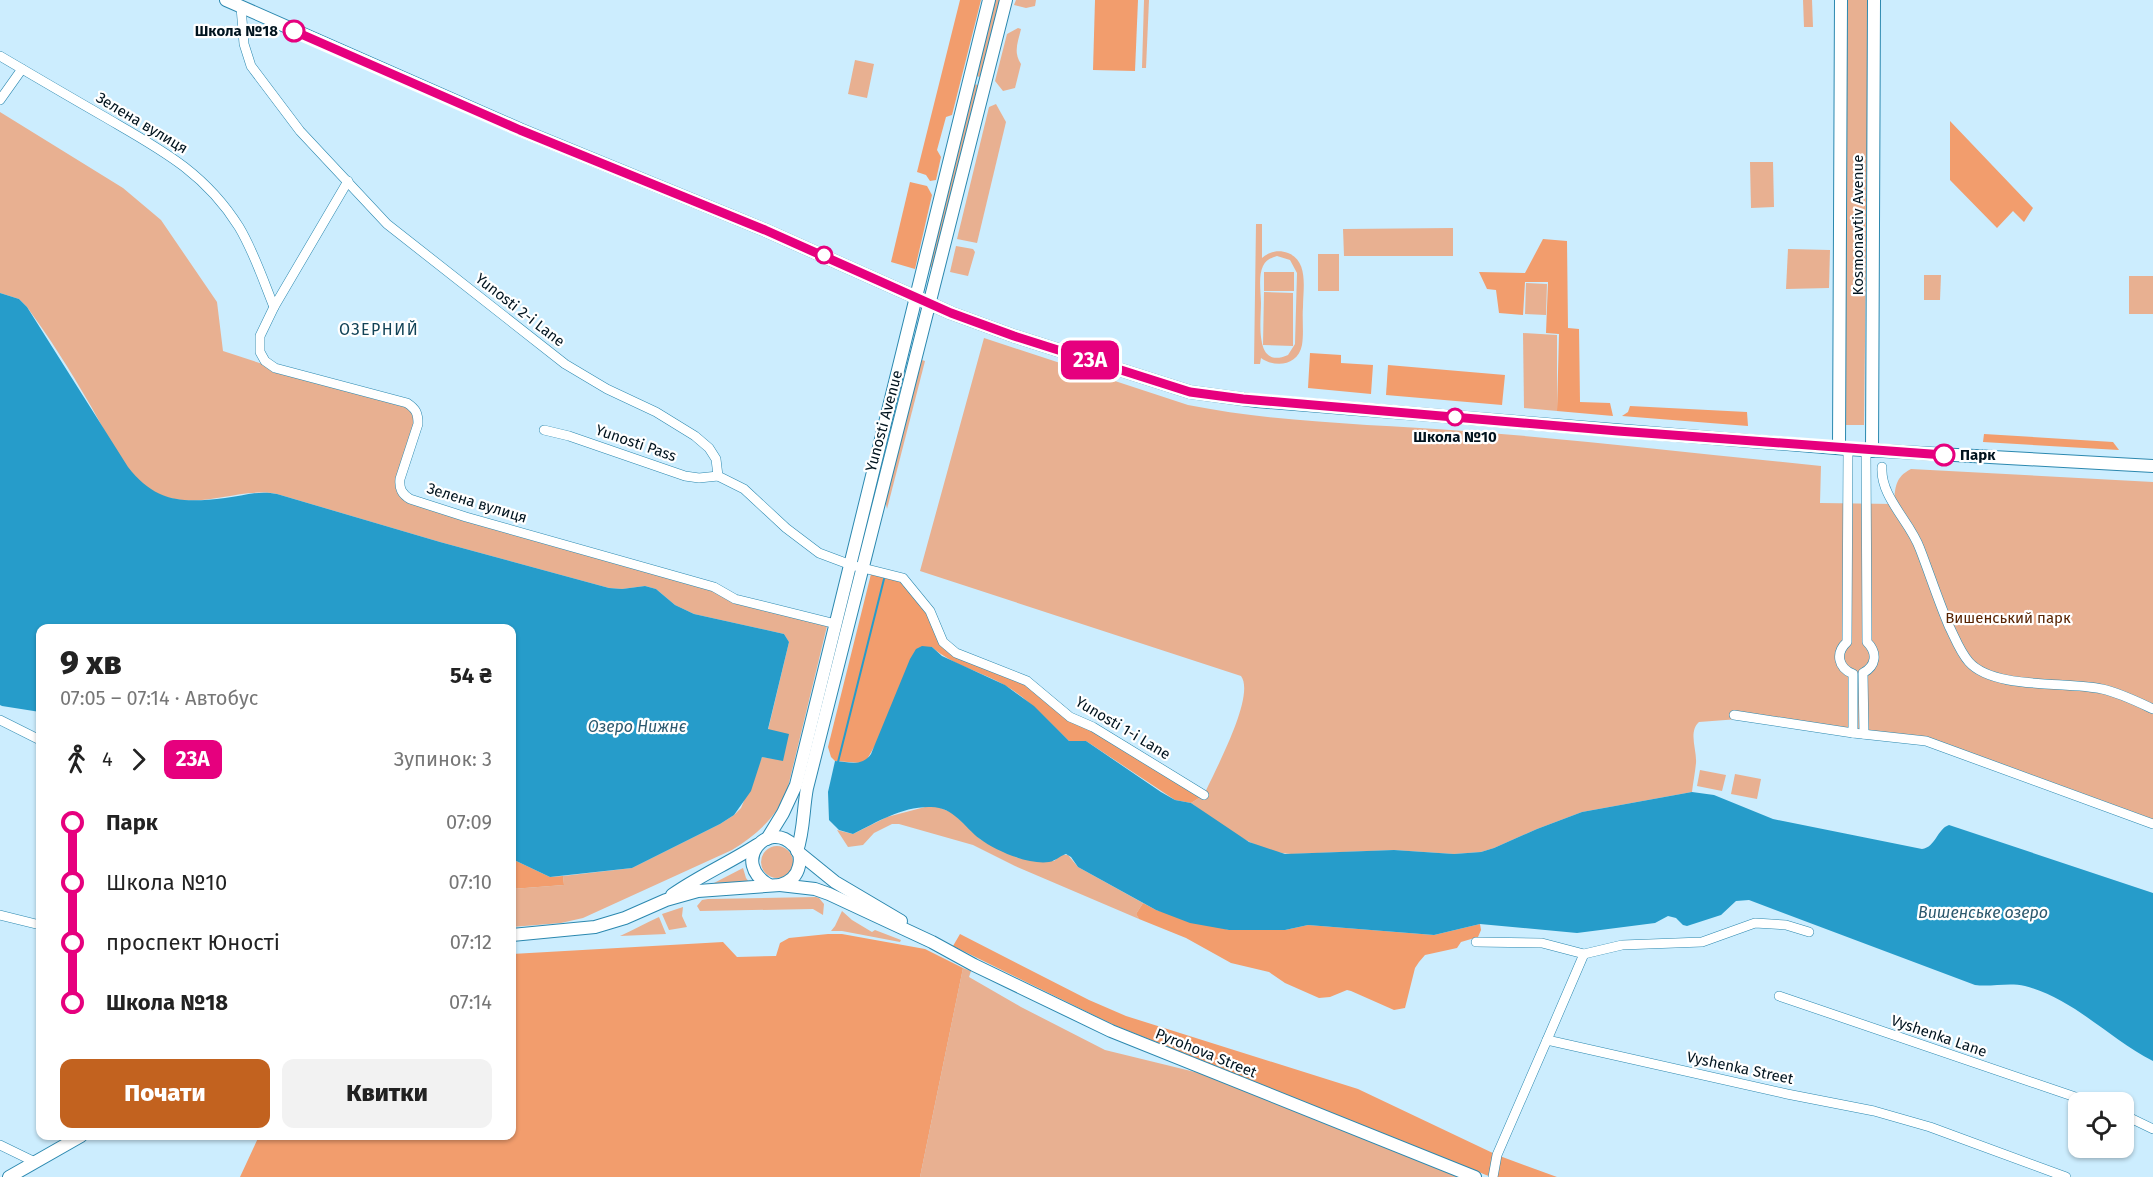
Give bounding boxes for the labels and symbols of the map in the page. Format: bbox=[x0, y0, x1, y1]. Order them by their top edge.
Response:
marker: Школа №18 bbox=[283, 20, 305, 42]
place label: Школа №18 bbox=[195, 22, 278, 40]
street label: Зелена вулиця bbox=[93, 89, 191, 157]
street label: Kosmonavtiv Avenue bbox=[1849, 155, 1867, 295]
unlabelled marker bbox=[815, 246, 833, 264]
street label: Yunosti 2-i Lane bbox=[472, 269, 568, 351]
district label: ОЗЕРНИЙ bbox=[339, 320, 419, 339]
line badge: 23А bbox=[1056, 340, 1124, 380]
street label: Yunosti Avenue bbox=[862, 368, 906, 474]
marker: Школа №10 bbox=[1446, 408, 1464, 426]
street label: Yunosti Pass bbox=[593, 421, 679, 465]
place label: Школа №10 bbox=[1413, 428, 1497, 446]
marker: Парк bbox=[1933, 444, 1955, 466]
place label: Парк bbox=[1960, 446, 1996, 464]
street label: Зелена вулиця bbox=[425, 479, 529, 527]
park label: Вишенський парк bbox=[1945, 609, 2071, 627]
street label: Yunosti 1-i Lane bbox=[1072, 693, 1174, 763]
water label: Озеро Нижнє bbox=[588, 717, 687, 736]
water label: Вишенське озеро bbox=[1918, 903, 2048, 922]
street label: Vyshenka Lane bbox=[1889, 1011, 1989, 1061]
street label: Pyrohova Street bbox=[1153, 1025, 1260, 1082]
street label: Vyshenka Street bbox=[1685, 1048, 1796, 1088]

